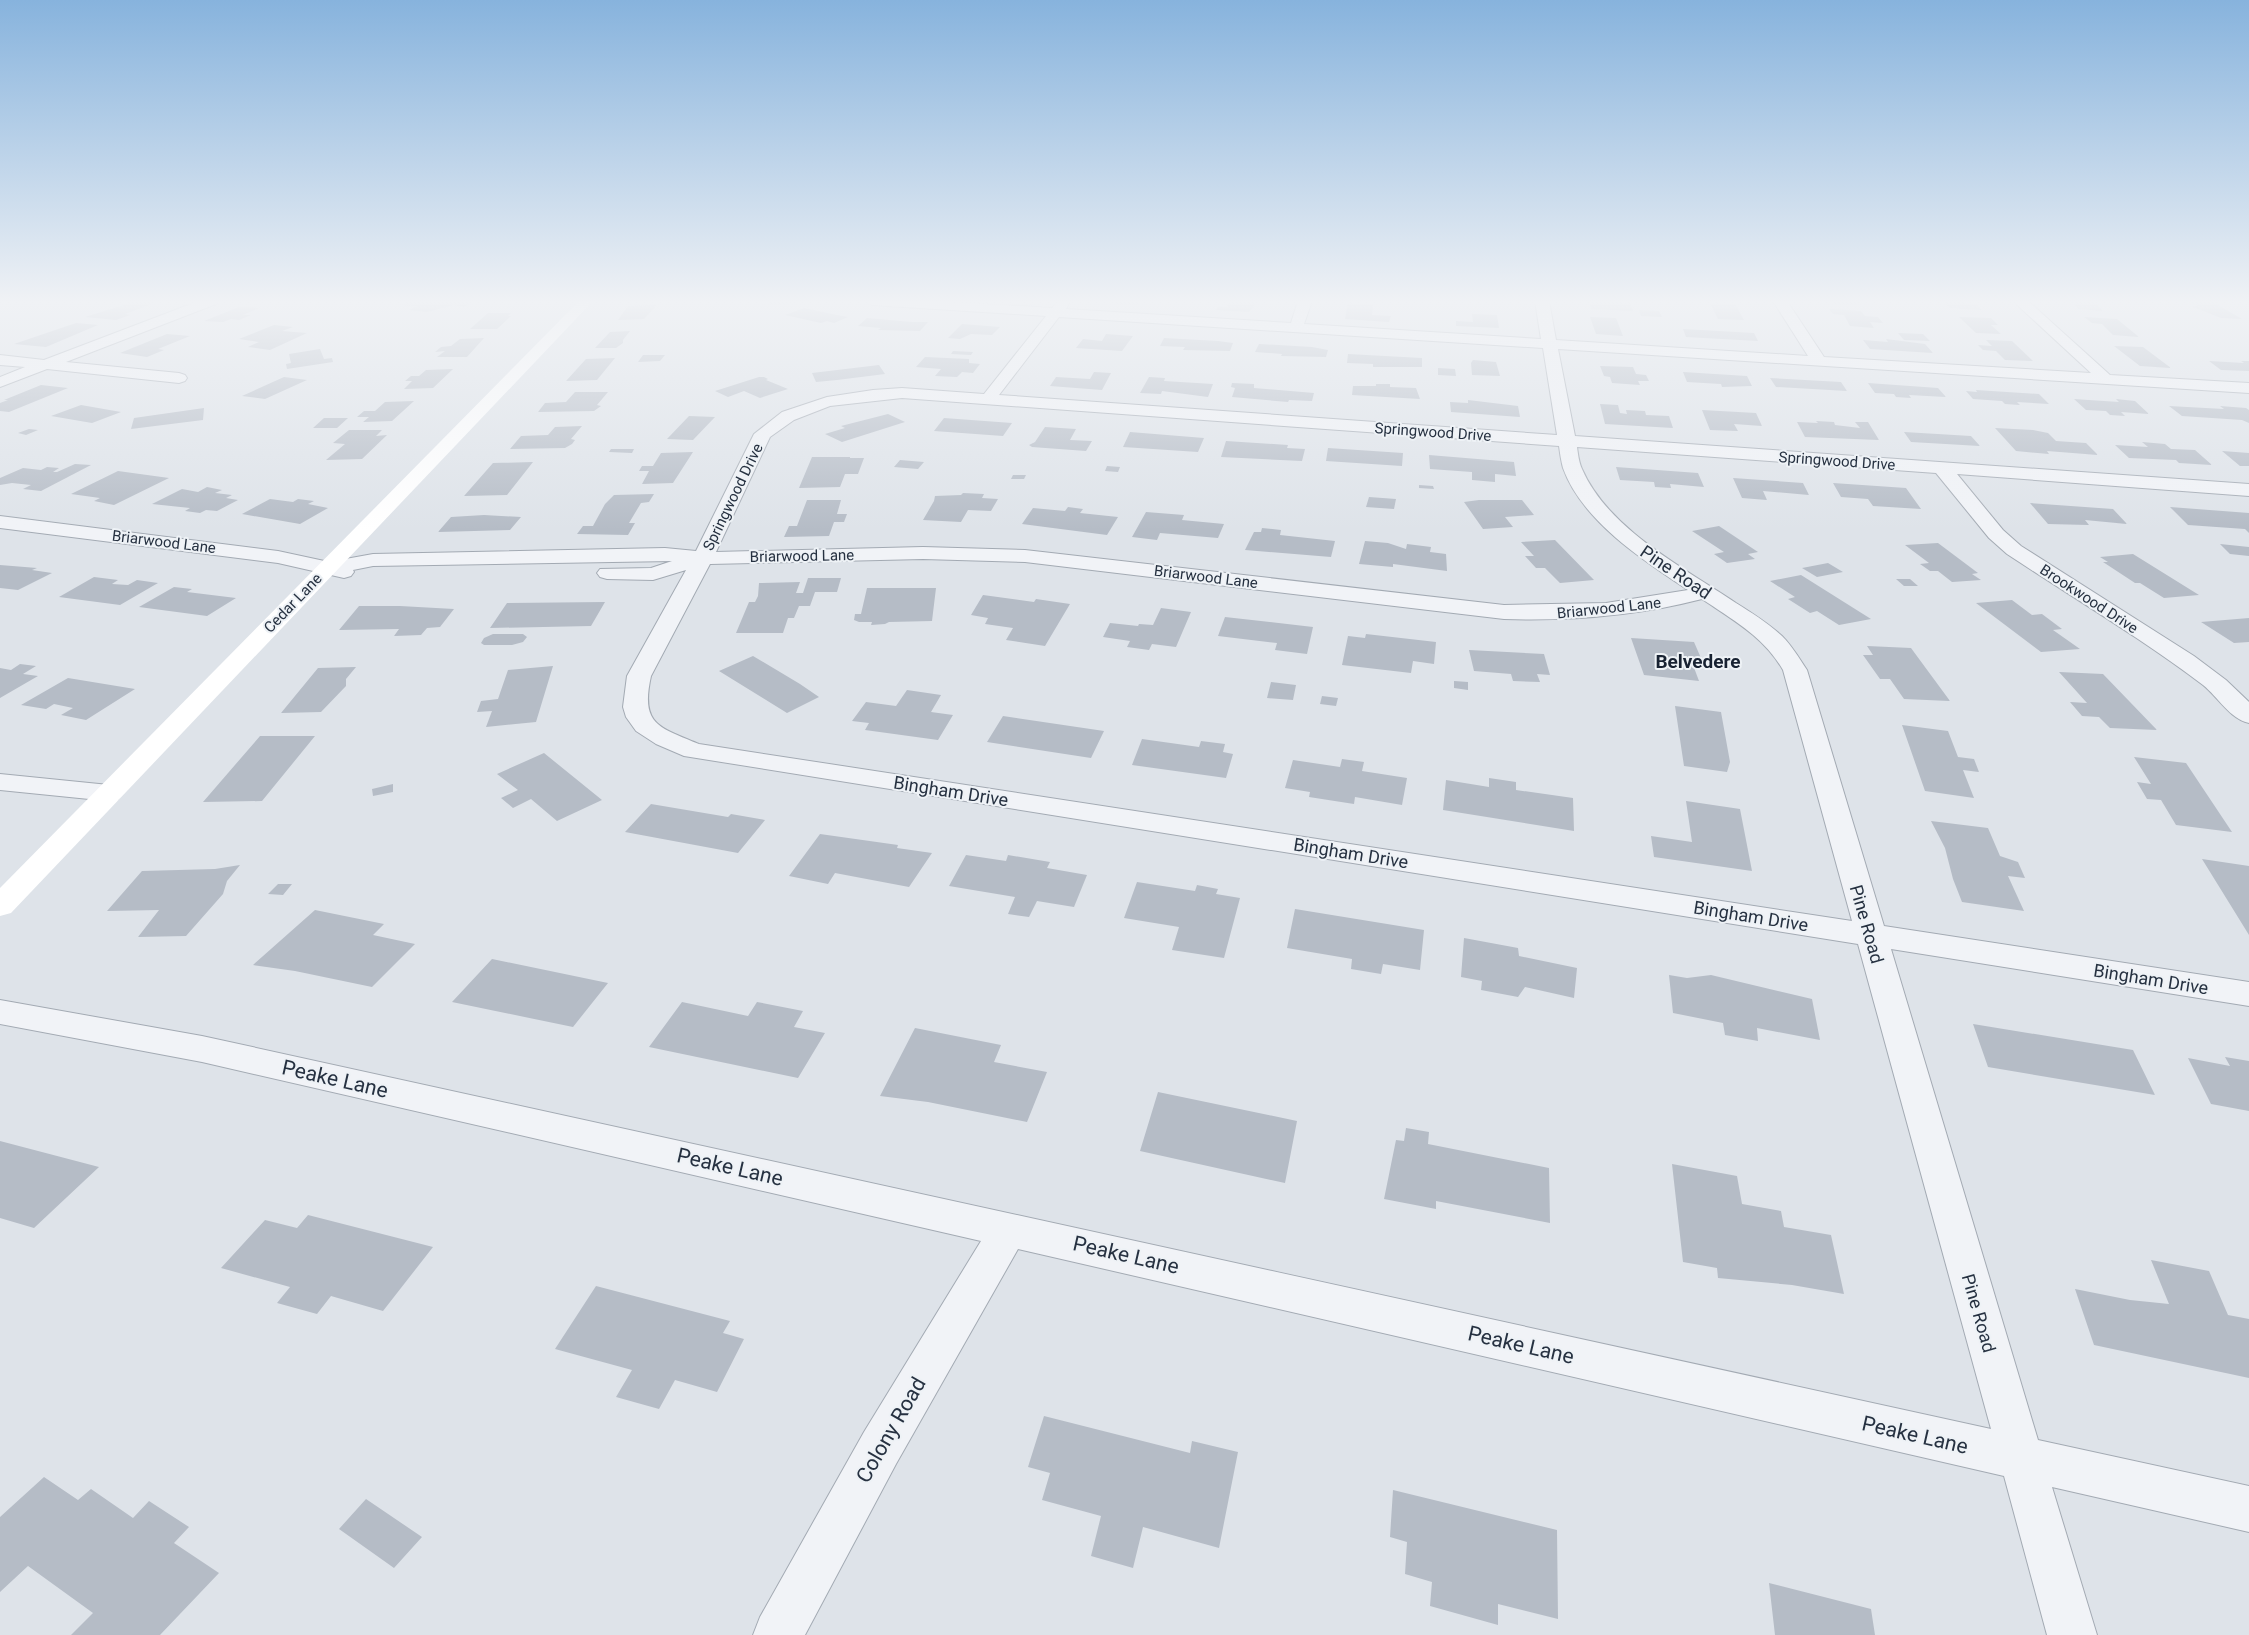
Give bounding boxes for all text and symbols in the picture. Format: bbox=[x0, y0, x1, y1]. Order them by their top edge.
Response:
street label: Springwood Drive bbox=[1374, 419, 1492, 445]
street label: Springwood Drive bbox=[699, 440, 767, 554]
street label: Springwood Drive bbox=[1778, 448, 1896, 474]
street label: Briarwood Lane bbox=[111, 527, 217, 557]
street label: Pine Road bbox=[1637, 541, 1715, 603]
street label: Briarwood Lane bbox=[750, 546, 854, 566]
street label: Brookwood Drive bbox=[2037, 561, 2141, 637]
street label: Briarwood Lane bbox=[1153, 562, 1259, 592]
street label: Cedar Lane bbox=[260, 570, 326, 636]
street label: Briarwood Lane bbox=[1556, 594, 1662, 622]
district label: Belvedere bbox=[1655, 650, 1741, 673]
street label: Bingham Drive bbox=[892, 772, 1010, 810]
street label: Bingham Drive bbox=[1292, 834, 1410, 872]
street label: Pine Road bbox=[1846, 882, 1888, 966]
street label: Bingham Drive bbox=[1692, 897, 1810, 935]
street label: Bingham Drive bbox=[2092, 960, 2210, 998]
street label: Peake Lane bbox=[280, 1055, 390, 1103]
street label: Peake Lane bbox=[675, 1143, 785, 1191]
street label: Peake Lane bbox=[1071, 1231, 1181, 1279]
street label: Pine Road bbox=[1958, 1271, 2000, 1355]
street label: Peake Lane bbox=[1466, 1321, 1576, 1369]
street label: Colony Road bbox=[851, 1373, 931, 1487]
street label: Peake Lane bbox=[1860, 1411, 1970, 1459]

